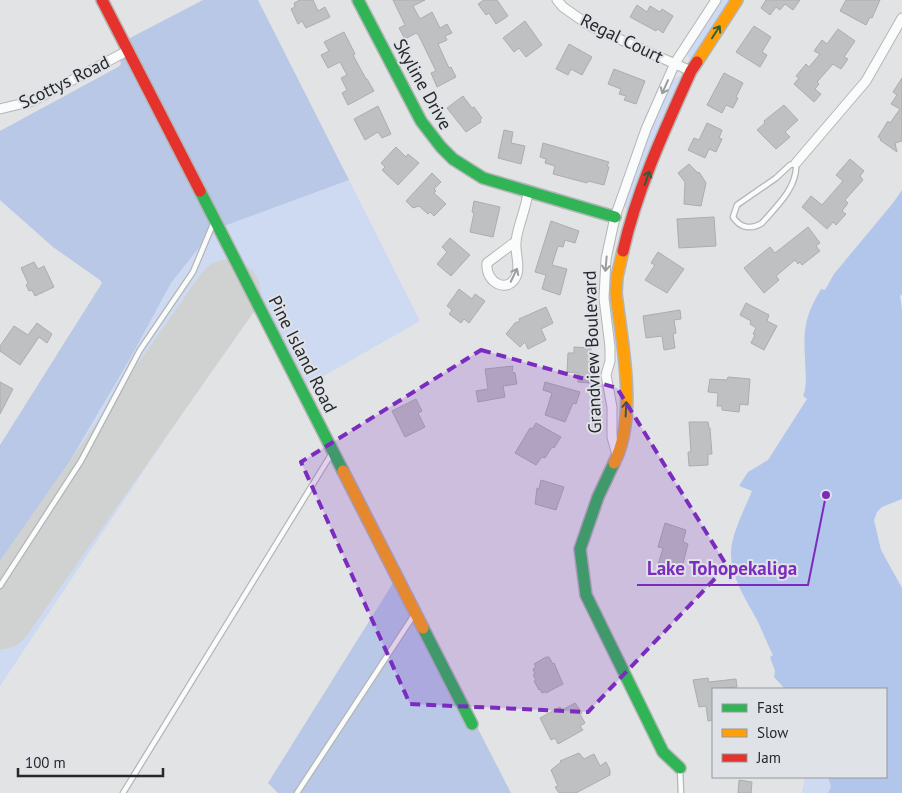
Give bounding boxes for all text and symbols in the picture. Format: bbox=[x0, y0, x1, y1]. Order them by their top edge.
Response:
street label: Regal Court bbox=[577, 8, 667, 68]
one-way arrow bbox=[711, 25, 721, 39]
street label: Skyline Drive bbox=[389, 34, 457, 134]
street label: Scottys Road bbox=[15, 50, 113, 114]
one-way arrow bbox=[659, 79, 669, 94]
one-way arrow bbox=[642, 170, 652, 186]
one-way arrow bbox=[601, 255, 610, 271]
one-way arrow bbox=[510, 268, 520, 283]
street label: Grandview Boulevard bbox=[578, 270, 606, 434]
street label: Pine Island Road bbox=[264, 292, 342, 416]
one-way arrow bbox=[621, 401, 630, 417]
callout: Lake Tohopekaliga bbox=[637, 551, 808, 585]
text: Lake Tohopekaliga bbox=[647, 556, 797, 580]
legend bbox=[712, 688, 887, 778]
text: Fast bbox=[757, 698, 784, 717]
text: Slow bbox=[757, 723, 788, 742]
scale bar bbox=[18, 746, 162, 778]
text: Jam bbox=[756, 748, 781, 767]
text: 100 m bbox=[25, 753, 66, 772]

